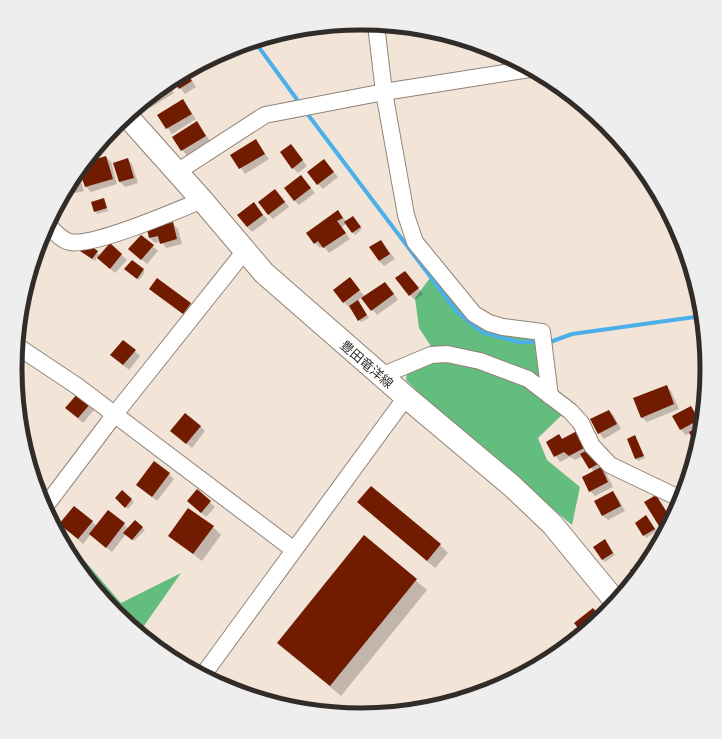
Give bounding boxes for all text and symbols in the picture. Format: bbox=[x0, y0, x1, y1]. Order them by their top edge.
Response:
street label: 豊田竜洋線 bbox=[337, 337, 397, 391]

